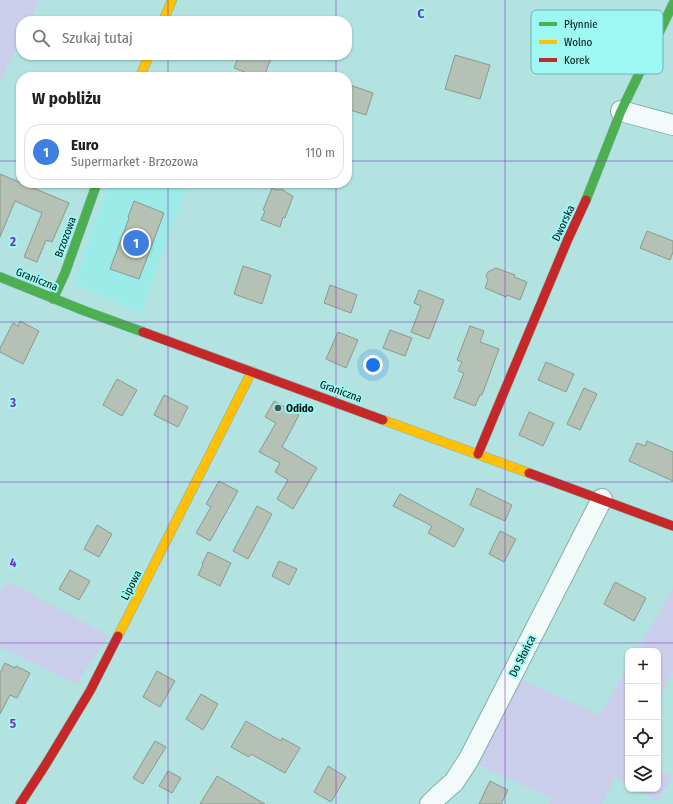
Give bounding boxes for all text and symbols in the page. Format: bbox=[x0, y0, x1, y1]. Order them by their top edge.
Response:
text: C bbox=[418, 6, 425, 21]
legend bbox=[531, 10, 663, 74]
search box bbox=[16, 16, 352, 60]
text: Płynnie bbox=[564, 18, 598, 31]
icon: search bbox=[30, 27, 52, 49]
text: Szukaj tutaj bbox=[62, 29, 133, 47]
text: Wolno bbox=[564, 36, 593, 49]
text: Korek bbox=[564, 54, 590, 67]
text: W pobliżu bbox=[32, 88, 101, 109]
text: Euro bbox=[71, 136, 99, 154]
text: 1 bbox=[43, 145, 49, 160]
text: 110 m bbox=[305, 145, 335, 160]
text: Supermarket · Brzozowa bbox=[71, 154, 198, 169]
street label: Dworska bbox=[550, 203, 577, 243]
street label: Brzozowa bbox=[52, 215, 79, 259]
pin: 1 bbox=[123, 228, 149, 258]
text: 2 bbox=[9, 234, 16, 249]
street label: Graniczna bbox=[14, 265, 60, 294]
your location bbox=[363, 355, 383, 375]
street label: Graniczna bbox=[318, 378, 364, 405]
text: 3 bbox=[9, 395, 16, 410]
place label: Odido bbox=[286, 402, 314, 415]
marker: Odido bbox=[273, 403, 283, 413]
text: 4 bbox=[10, 555, 17, 570]
street label: Lipowa bbox=[118, 568, 144, 602]
street label: Do Słońca bbox=[506, 633, 538, 679]
map controls bbox=[625, 648, 661, 792]
button: + bbox=[625, 648, 661, 684]
button: − bbox=[625, 684, 661, 720]
text: 5 bbox=[10, 716, 16, 731]
button: locate bbox=[625, 720, 661, 756]
button: layers bbox=[625, 756, 661, 792]

